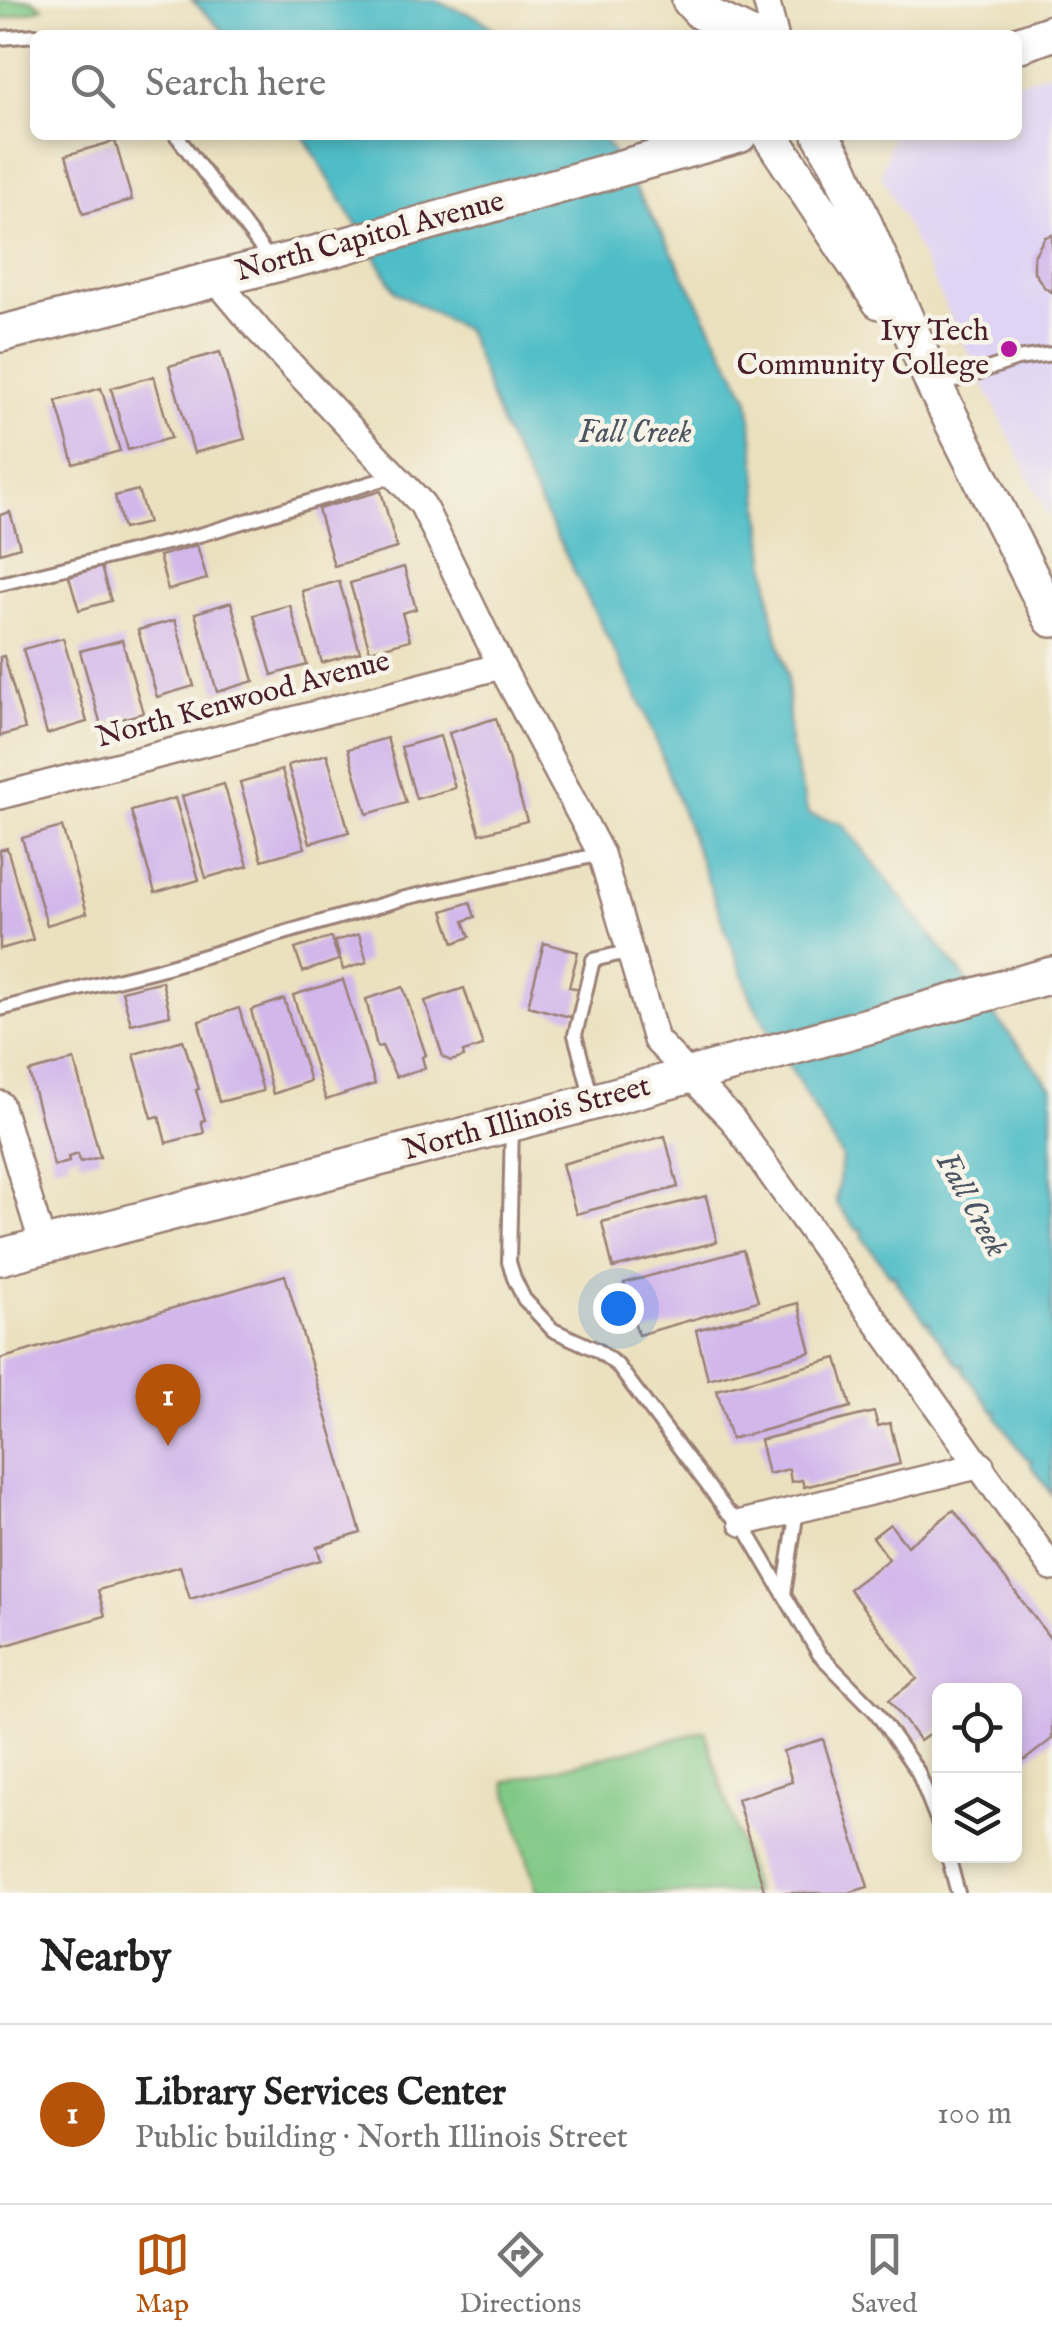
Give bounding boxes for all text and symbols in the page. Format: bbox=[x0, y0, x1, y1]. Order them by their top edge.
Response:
search box bbox=[30, 30, 1022, 140]
icon: search bbox=[65, 58, 120, 113]
text: Search here bbox=[145, 61, 326, 109]
street label: North Capitol Avenue bbox=[232, 183, 508, 291]
place label: Ivy Tech Community College bbox=[737, 313, 989, 385]
marker: Ivy Tech Community College bbox=[998, 338, 1020, 360]
water label: Fall Creek bbox=[578, 413, 692, 454]
street label: North Kenwood Avenue bbox=[92, 643, 394, 757]
street label: North Illinois Street bbox=[399, 1068, 655, 1170]
water label: Fall Creek bbox=[926, 1146, 1016, 1265]
your location bbox=[593, 1283, 644, 1334]
pin: 1 bbox=[136, 1364, 200, 1446]
map controls bbox=[932, 1683, 1022, 1863]
button: locate bbox=[932, 1683, 1022, 1773]
button: layers bbox=[932, 1773, 1022, 1863]
text: Nearby bbox=[40, 1932, 171, 1985]
text: Library Services Center bbox=[135, 2070, 506, 2118]
text: 1 bbox=[67, 2094, 78, 2135]
text: 100 m bbox=[937, 2094, 1012, 2135]
text: Public building · North Illinois Street bbox=[135, 2118, 628, 2159]
tab: Map bbox=[135, 2227, 190, 2322]
tab: Directions bbox=[459, 2227, 581, 2322]
tab: Saved bbox=[851, 2227, 917, 2322]

